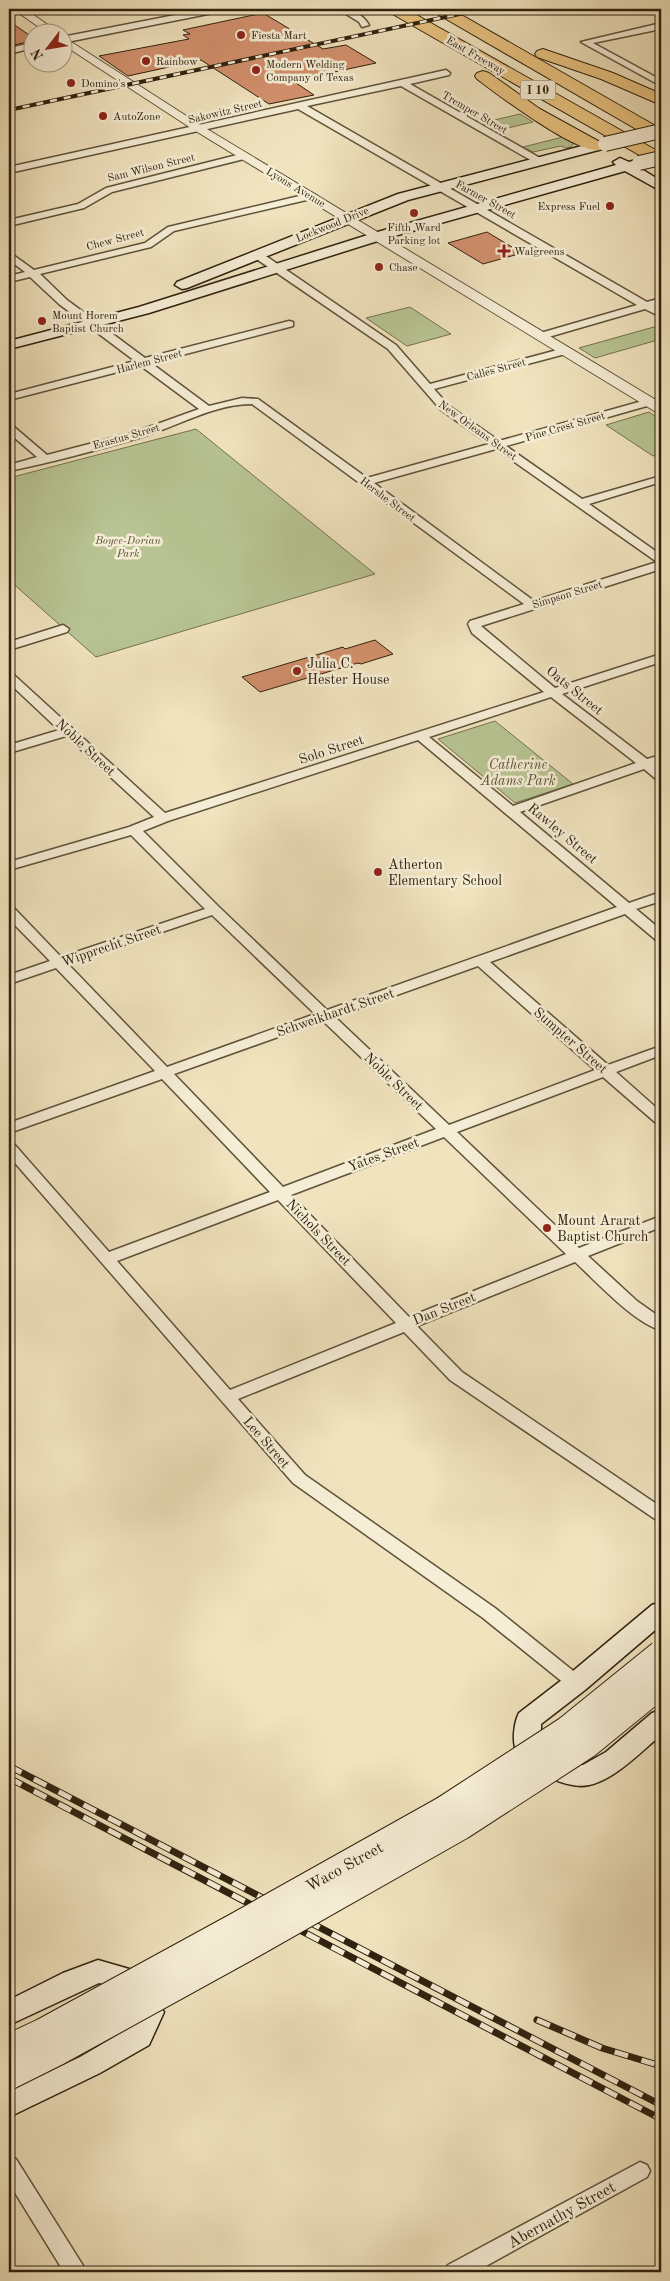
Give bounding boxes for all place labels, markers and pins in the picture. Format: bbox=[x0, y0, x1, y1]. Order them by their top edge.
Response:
marker: Fiesta Mart bbox=[235, 29, 247, 41]
place label: Fiesta Mart bbox=[251, 31, 307, 42]
marker: Rainbow bbox=[140, 55, 152, 67]
place label: Rainbow bbox=[156, 57, 198, 68]
place label: Modern Welding Company of Texas bbox=[266, 60, 354, 84]
marker: Modern Welding Company of Texas bbox=[250, 64, 262, 76]
marker: Domino's bbox=[65, 77, 77, 89]
place label: Domino's bbox=[81, 79, 126, 90]
marker: AutoZone bbox=[97, 110, 109, 122]
place label: AutoZone bbox=[113, 112, 160, 123]
marker: Express Fuel bbox=[604, 200, 616, 212]
place label: Express Fuel bbox=[537, 202, 600, 213]
marker: Fifth Ward Parking lot bbox=[408, 207, 420, 219]
place label: Fifth Ward Parking lot bbox=[387, 223, 441, 247]
marker: Walgreens bbox=[498, 245, 510, 257]
place label: Walgreens bbox=[514, 247, 565, 258]
marker: Chase bbox=[373, 261, 385, 273]
place label: Chase bbox=[389, 263, 418, 274]
place label: Mount Horem Baptist Church bbox=[52, 311, 124, 335]
marker: Mount Horem Baptist Church bbox=[36, 315, 48, 327]
place label: Julia C. Hester House bbox=[307, 657, 390, 687]
marker: Julia C. Hester House bbox=[291, 665, 303, 677]
place label: Atherton Elementary School bbox=[388, 858, 502, 888]
marker: Atherton Elementary School bbox=[372, 866, 384, 878]
place label: Mount Ararat Baptist Church bbox=[557, 1214, 649, 1244]
marker: Mount Ararat Baptist Church bbox=[541, 1222, 553, 1234]

